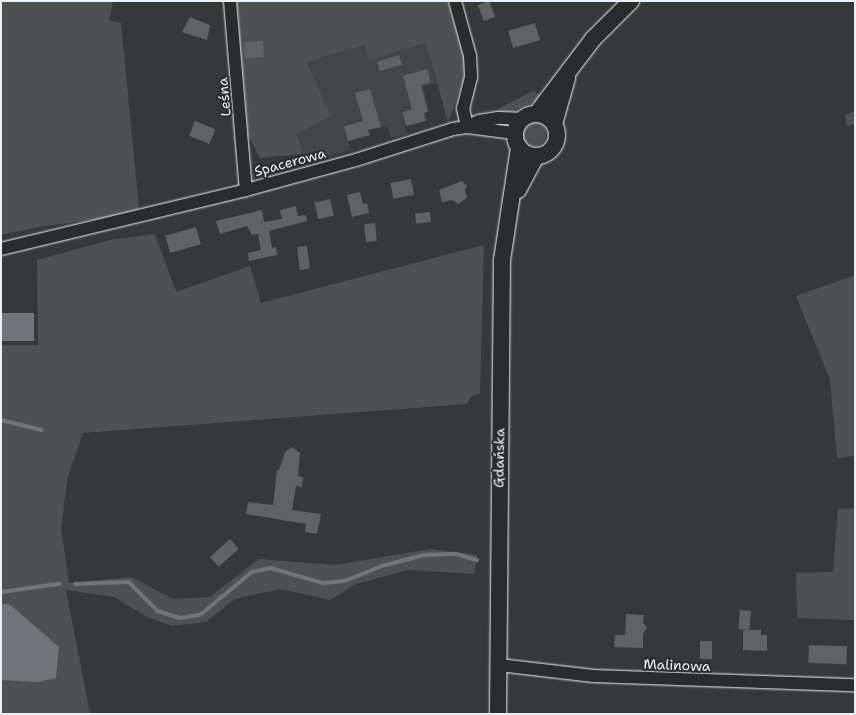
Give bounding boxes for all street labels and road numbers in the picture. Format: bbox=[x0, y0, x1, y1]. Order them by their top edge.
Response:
street label: Leśna bbox=[214, 77, 234, 117]
street label: Spacerowa bbox=[252, 144, 328, 180]
street label: Gdańska bbox=[490, 428, 508, 488]
street label: Malinowa bbox=[643, 655, 711, 675]

